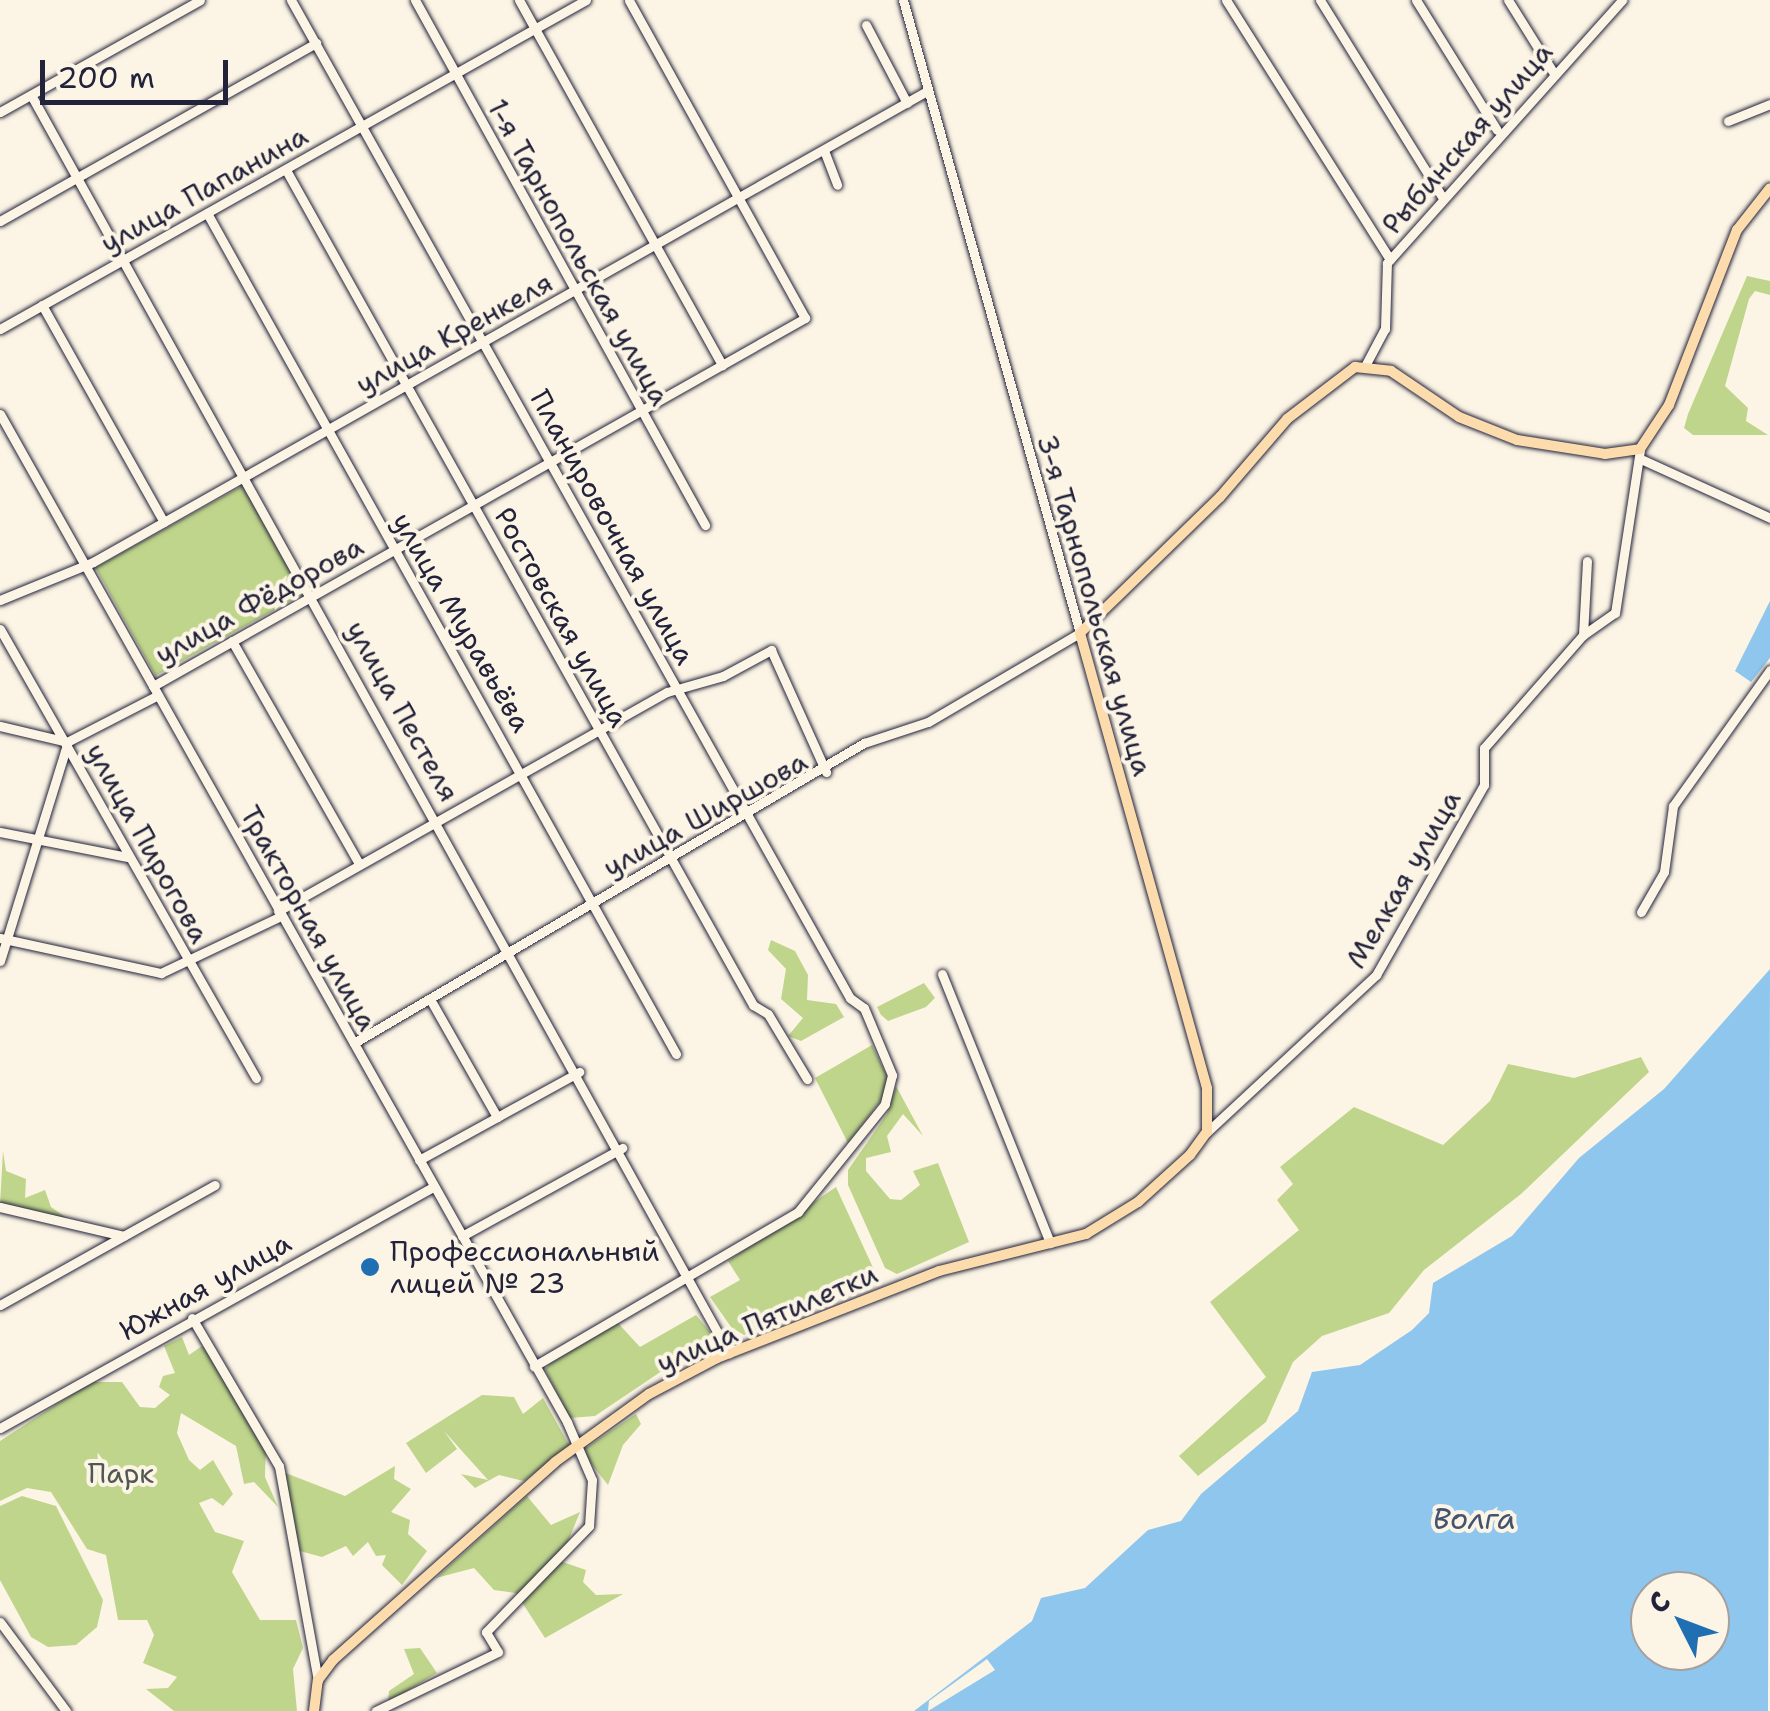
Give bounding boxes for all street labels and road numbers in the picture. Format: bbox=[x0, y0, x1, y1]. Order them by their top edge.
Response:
street label: Рыбинская улица bbox=[1375, 35, 1559, 241]
street label: 1-я Тарнопольская улица bbox=[481, 93, 677, 411]
street label: улица Папанина bbox=[95, 118, 313, 260]
street label: улица Кренкеля bbox=[350, 265, 558, 401]
street label: Планировочная улица bbox=[524, 384, 702, 670]
street label: 3-я Тарнопольская улица bbox=[1030, 431, 1160, 779]
street label: Ростовская улица bbox=[488, 501, 636, 733]
street label: улица Муравьёва bbox=[386, 506, 538, 738]
street label: улица Фёдорова bbox=[149, 529, 369, 671]
street label: улица Пестеля bbox=[339, 615, 467, 807]
street label: улица Пирогова bbox=[79, 737, 217, 949]
street label: улица Ширшова bbox=[597, 744, 813, 884]
street label: Мелкая улица bbox=[1339, 784, 1467, 974]
street label: Тракторная улица bbox=[233, 800, 385, 1036]
street label: Южная улица bbox=[113, 1225, 297, 1347]
street label: улица Пятилетки bbox=[651, 1256, 883, 1380]

